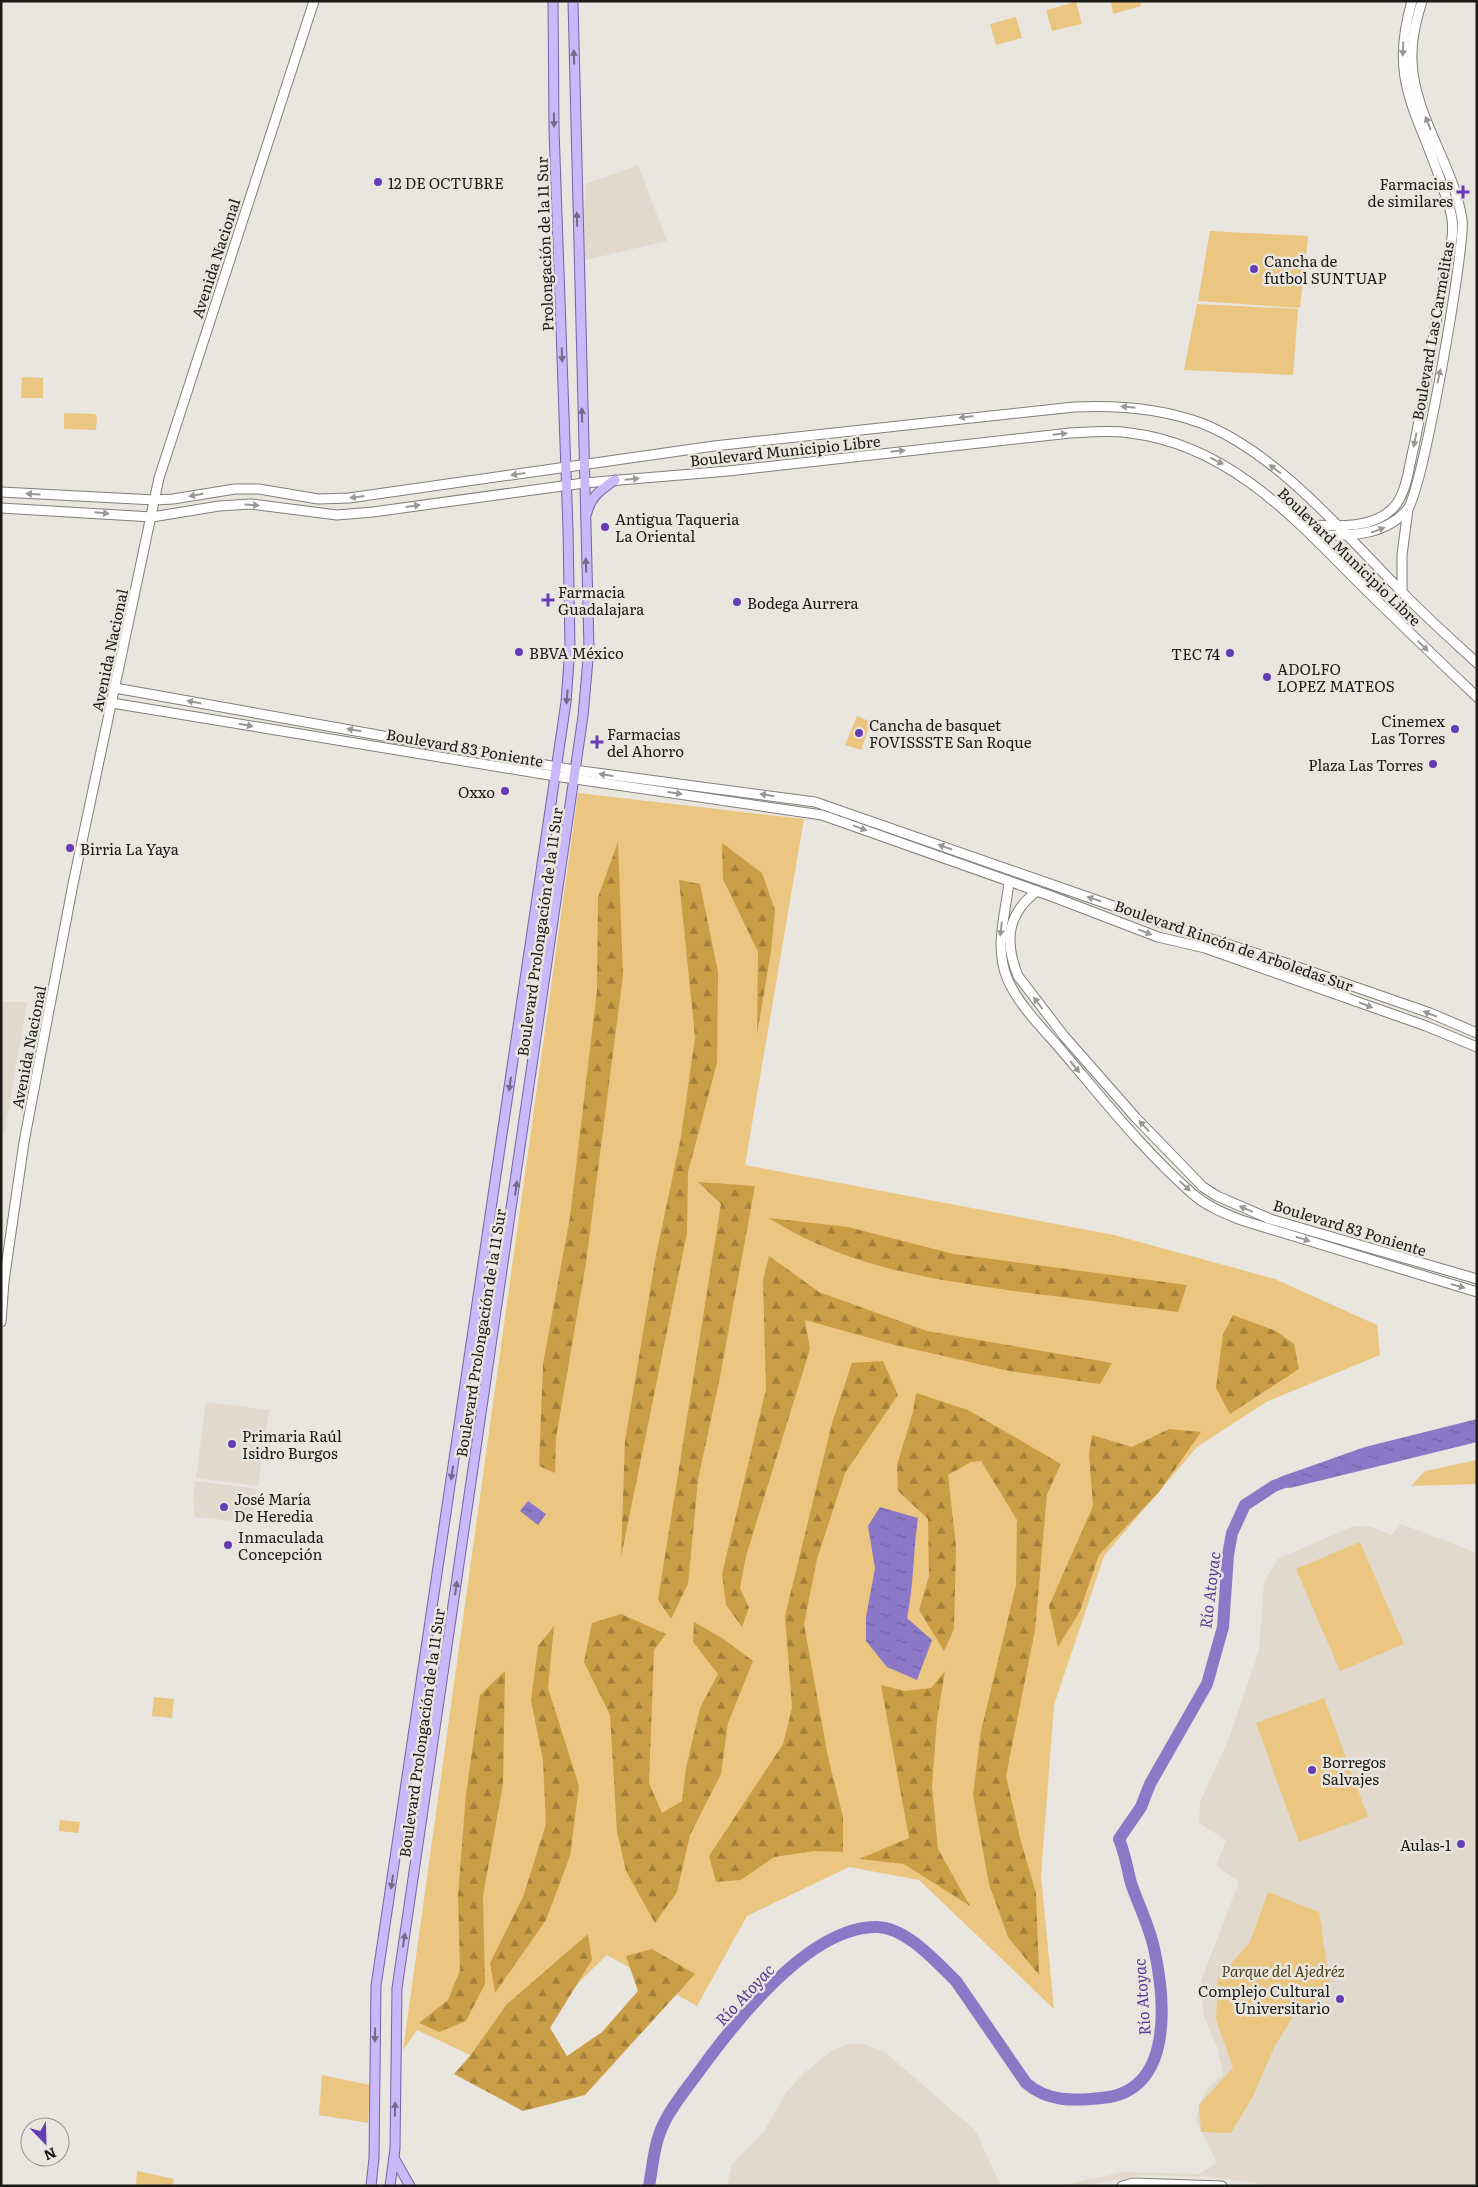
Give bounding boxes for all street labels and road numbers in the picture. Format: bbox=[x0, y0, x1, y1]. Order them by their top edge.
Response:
street label: Prolongación de la 11 Sur bbox=[529, 156, 559, 332]
street label: Avenida Nacional bbox=[185, 195, 245, 321]
street label: Boulevard Las Carmelitas bbox=[1405, 240, 1459, 422]
street label: Boulevard Municipio Libre bbox=[689, 429, 882, 471]
street label: Boulevard Municipio Libre bbox=[1273, 481, 1427, 631]
street label: Avenida Nacional bbox=[85, 587, 133, 713]
street label: Boulevard 83 Poniente bbox=[385, 722, 546, 772]
street label: Boulevard Prolongación de la 11 Sur bbox=[510, 806, 568, 1058]
street label: Boulevard Rincón de Arboledas Sur bbox=[1112, 893, 1356, 997]
street label: Avenida Nacional bbox=[5, 983, 51, 1111]
street label: Boulevard 83 Poniente bbox=[1271, 1193, 1430, 1261]
street label: Boulevard Prolongación de la 11 Sur bbox=[449, 1207, 511, 1459]
street label: Boulevard Prolongación de la 11 Sur bbox=[392, 1607, 450, 1859]

